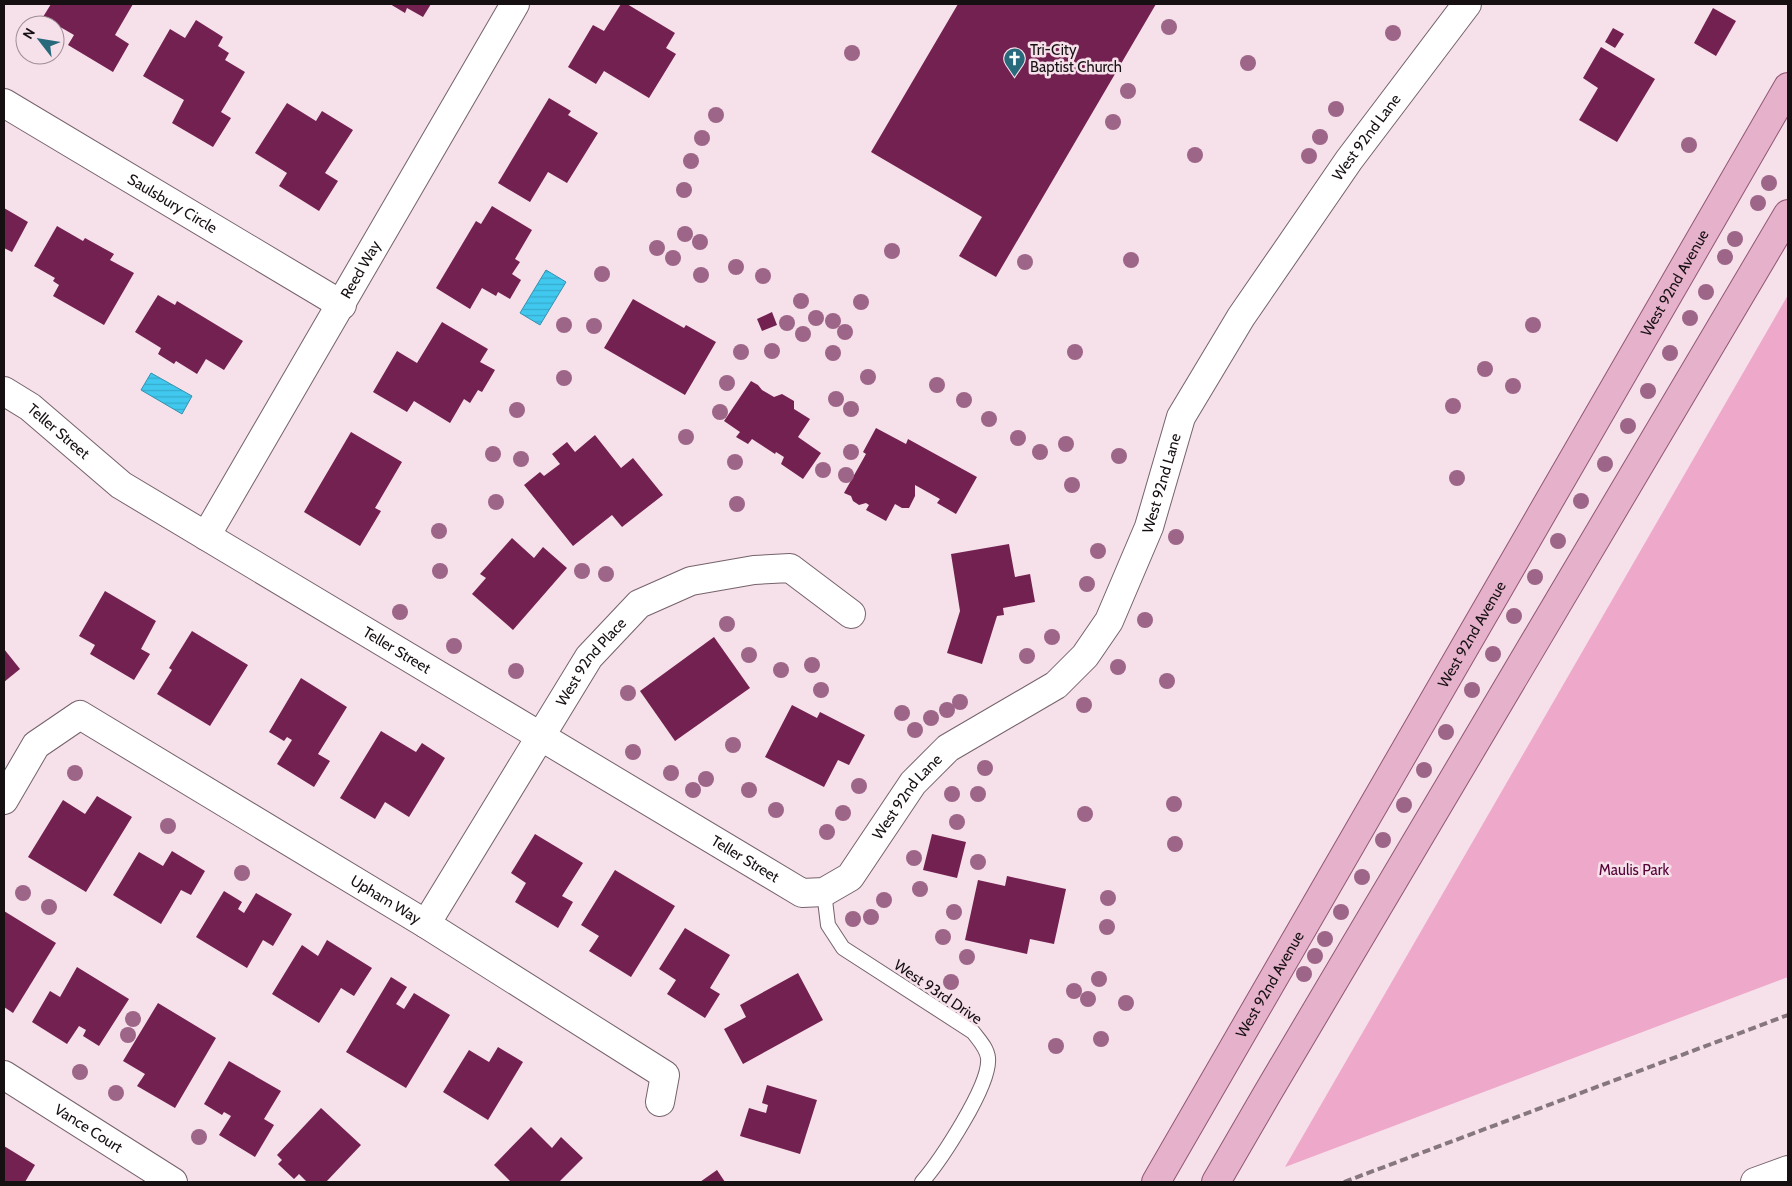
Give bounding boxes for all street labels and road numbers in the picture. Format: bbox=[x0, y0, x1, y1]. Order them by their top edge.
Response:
street label: West 92nd Lane bbox=[1329, 90, 1405, 184]
street label: Saulsbury Circle bbox=[124, 170, 220, 237]
street label: West 92nd Avenue bbox=[1637, 226, 1713, 339]
street label: Reed Way bbox=[337, 237, 385, 302]
street label: Teller Street bbox=[24, 400, 93, 463]
street label: West 92nd Lane bbox=[1139, 431, 1185, 535]
street label: West 92nd Avenue bbox=[1434, 578, 1510, 691]
street label: West 92nd Place bbox=[552, 614, 630, 709]
street label: Teller Street bbox=[360, 623, 434, 678]
street label: West 92nd Lane bbox=[869, 750, 946, 843]
street label: Teller Street bbox=[708, 832, 782, 886]
street label: Upham Way bbox=[347, 872, 424, 928]
street label: West 92nd Avenue bbox=[1232, 928, 1308, 1041]
street label: West 93rd Drive bbox=[890, 956, 986, 1028]
street label: Vance Court bbox=[51, 1100, 126, 1157]

